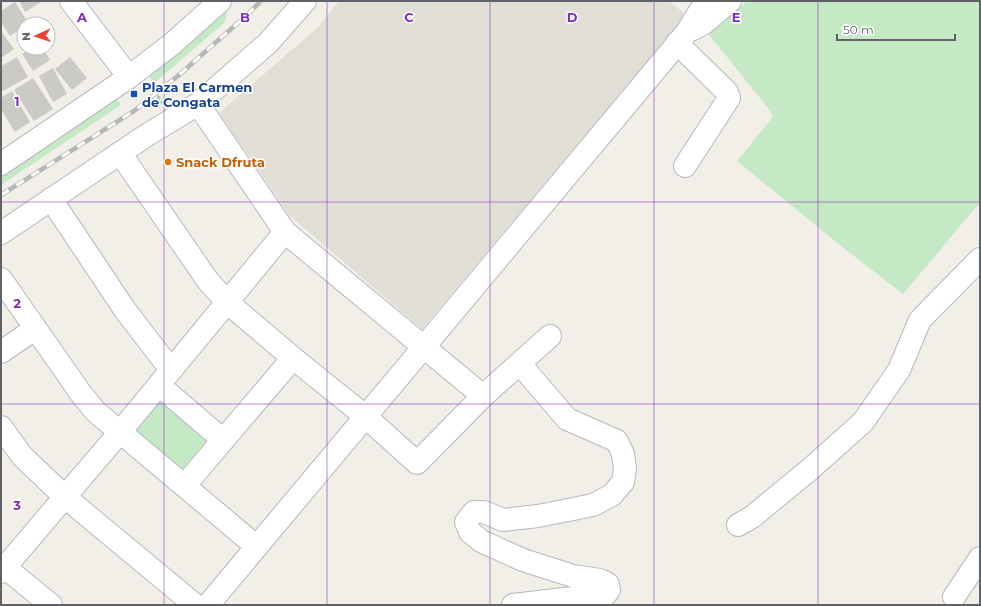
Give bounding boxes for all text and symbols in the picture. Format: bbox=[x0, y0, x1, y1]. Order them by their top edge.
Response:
text: A bbox=[76, 9, 88, 25]
text: B bbox=[240, 9, 250, 25]
text: C bbox=[404, 9, 414, 25]
text: D bbox=[567, 9, 578, 25]
text: E bbox=[732, 9, 741, 25]
north arrow bbox=[16, 16, 56, 56]
scale bar bbox=[837, 16, 955, 42]
text: 50 m bbox=[843, 22, 874, 37]
text: N bbox=[19, 32, 33, 41]
place label: Plaza El Carmen de Congata bbox=[142, 79, 252, 110]
marker: Plaza El Carmen de Congata bbox=[129, 89, 139, 99]
text: 1 bbox=[14, 93, 20, 109]
place label: Snack Dfruta bbox=[176, 154, 265, 170]
marker: Snack Dfruta bbox=[163, 157, 173, 167]
text: 2 bbox=[13, 295, 21, 311]
text: 3 bbox=[12, 497, 21, 513]

